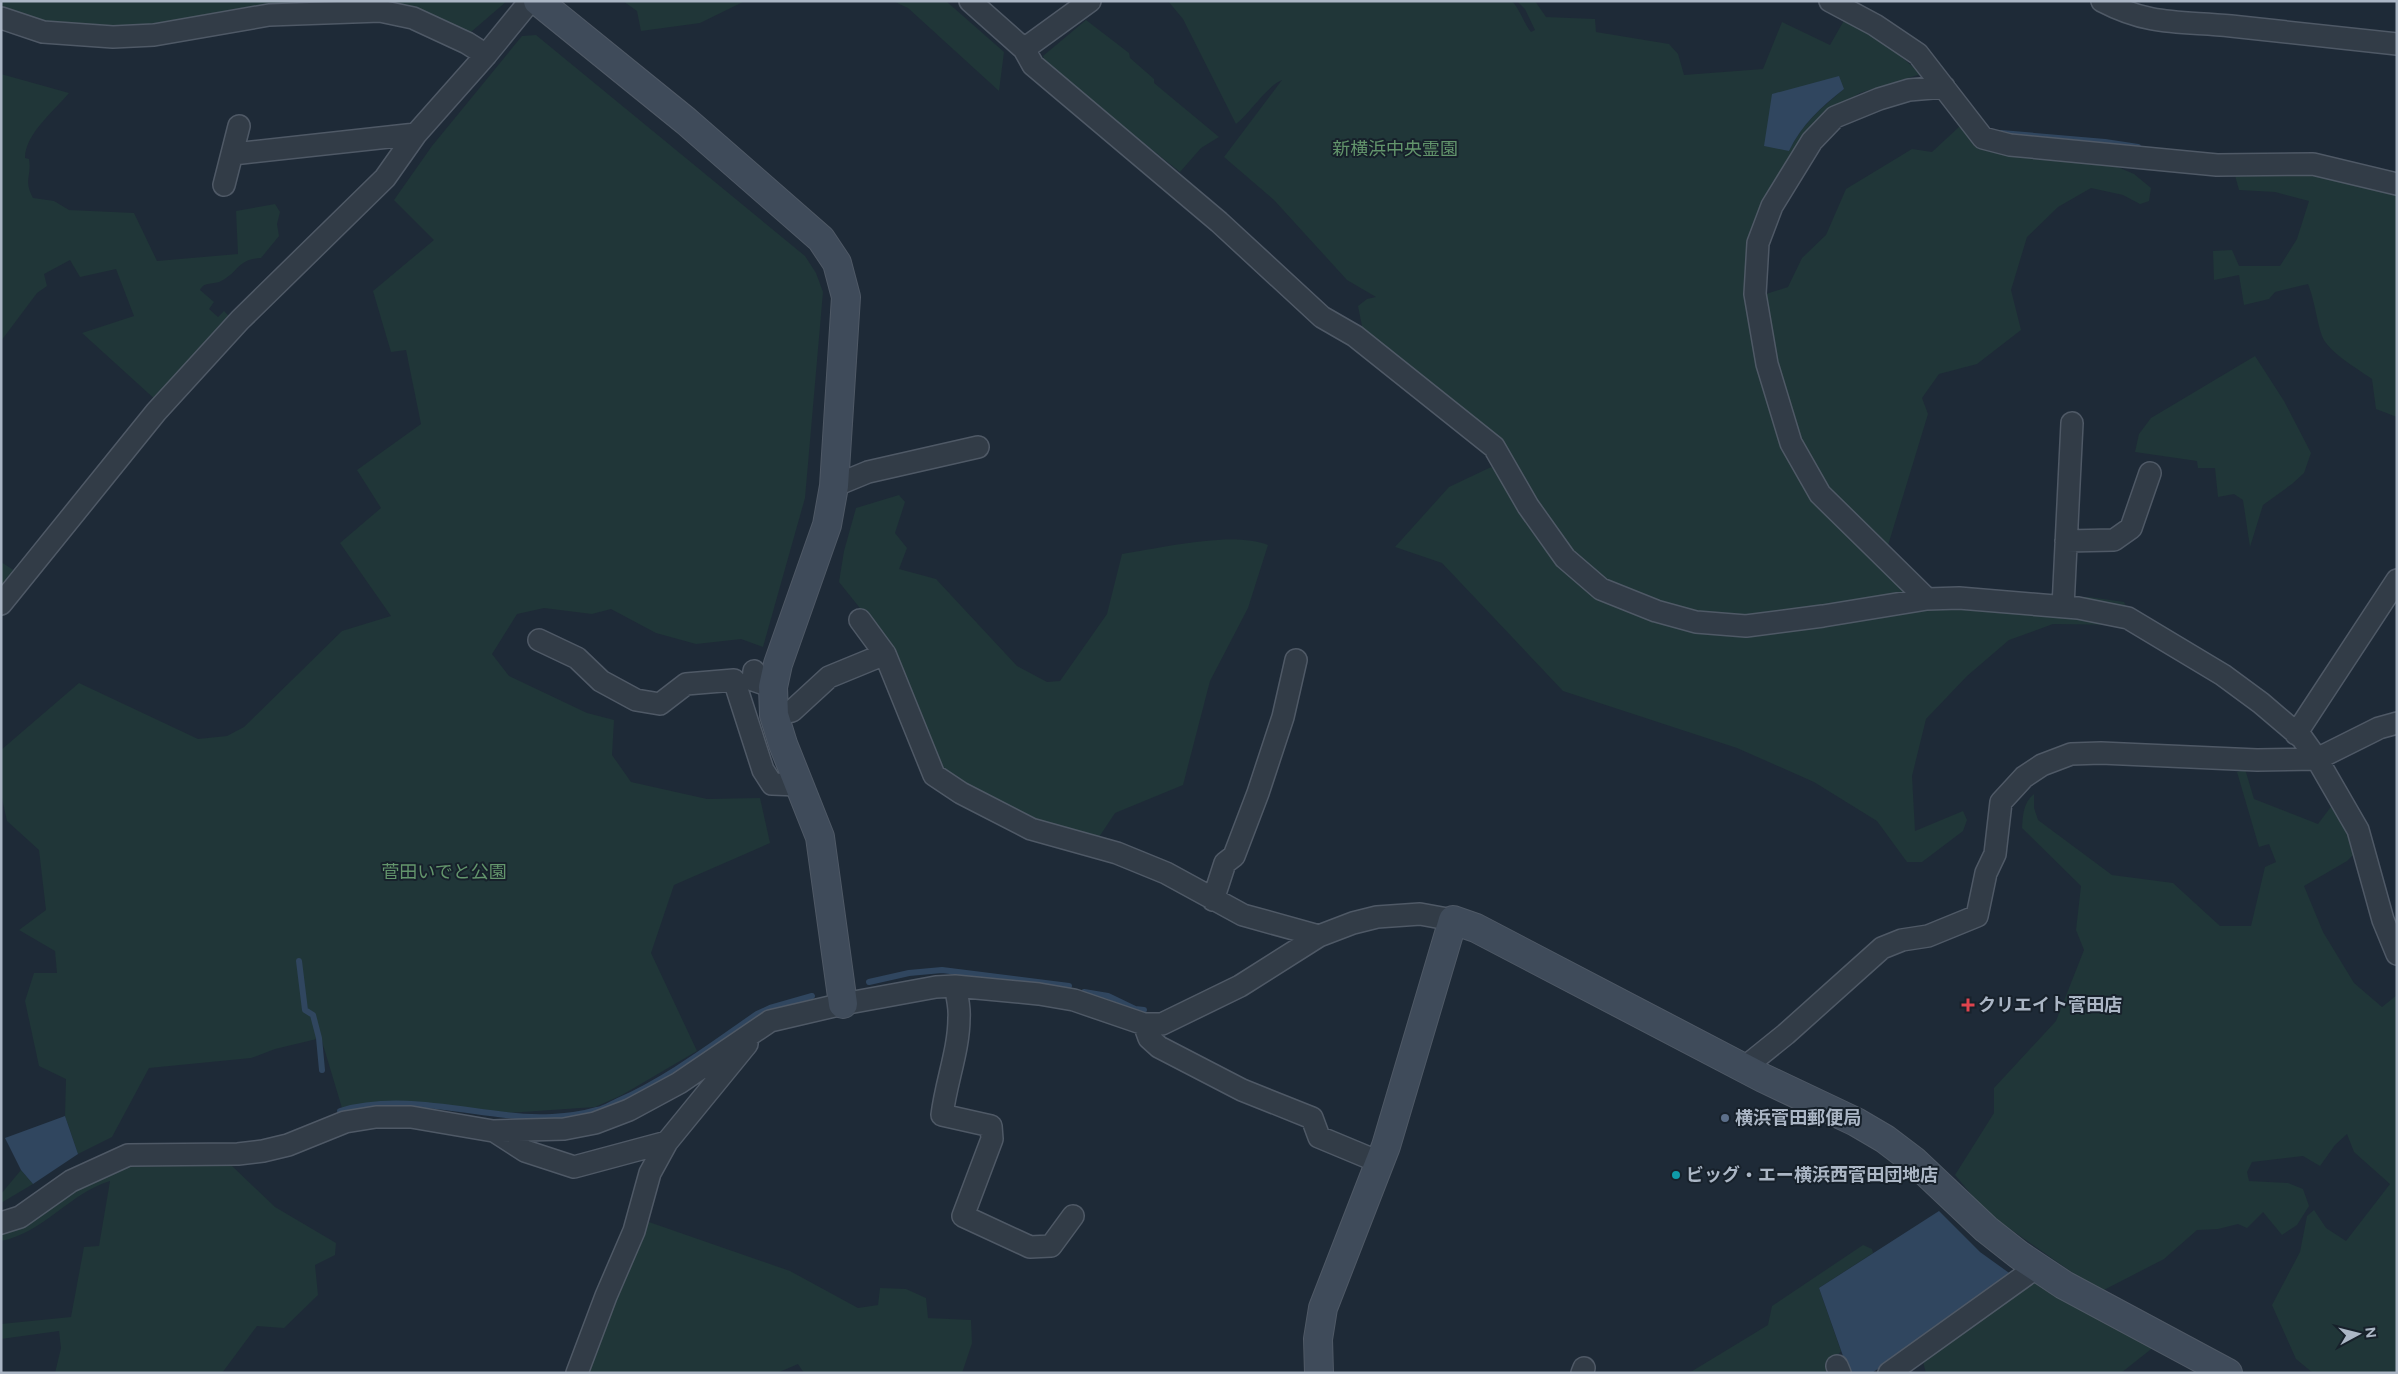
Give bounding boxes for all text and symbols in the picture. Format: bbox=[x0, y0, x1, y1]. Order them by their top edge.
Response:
park label: 新横浜中央霊園 bbox=[1332, 138, 1458, 160]
park label: 菅田いでと公園 bbox=[381, 861, 507, 883]
place label: クリエイト菅田店 bbox=[1978, 994, 2122, 1016]
marker: クリエイト菅田店 bbox=[1962, 999, 1974, 1011]
place label: 横浜菅田郵便局 bbox=[1735, 1107, 1861, 1129]
marker: 横浜菅田郵便局 bbox=[1719, 1112, 1731, 1124]
place label: ビッグ・エー横浜西菅田団地店 bbox=[1686, 1164, 1938, 1186]
marker: ビッグ・エー横浜西菅田団地店 bbox=[1670, 1169, 1682, 1181]
north arrow bbox=[2333, 1309, 2383, 1359]
text: N bbox=[2361, 1326, 2380, 1339]

